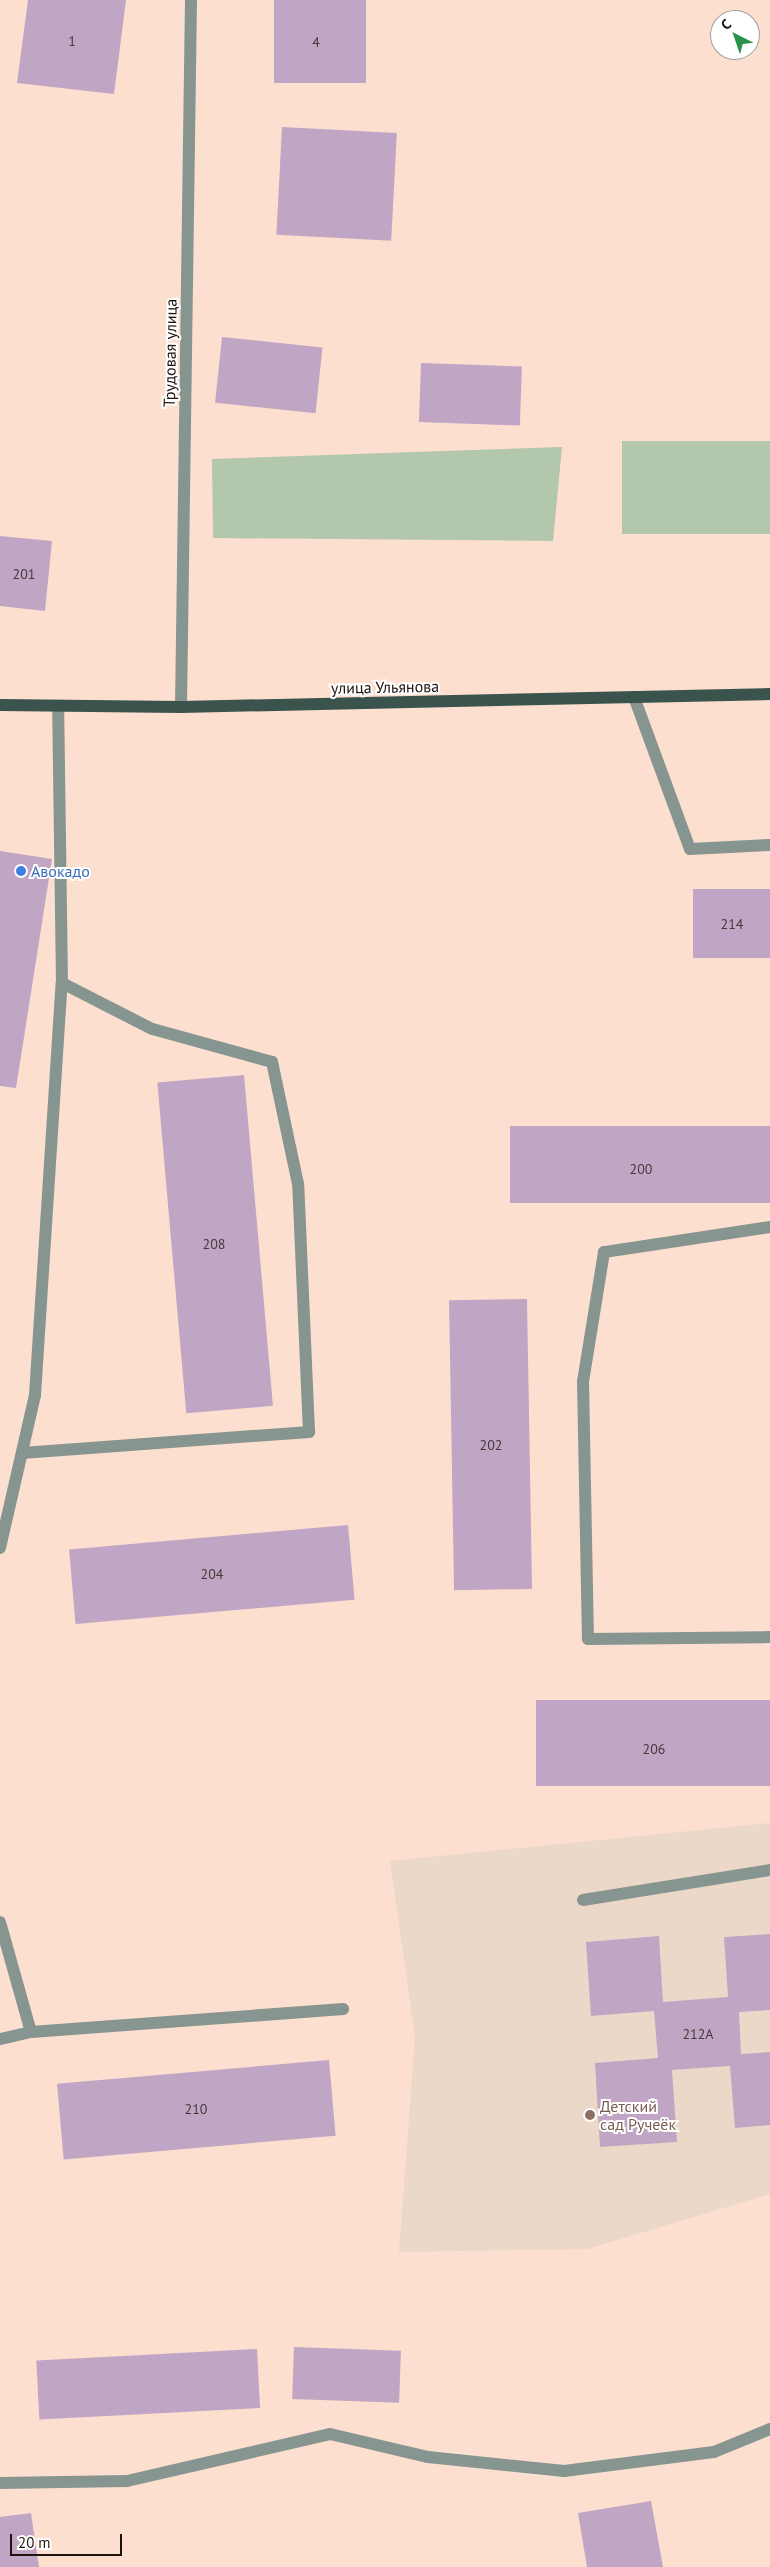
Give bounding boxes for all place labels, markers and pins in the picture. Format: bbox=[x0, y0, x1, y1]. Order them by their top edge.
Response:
place label: Авокадо bbox=[31, 861, 90, 881]
marker: Авокадо bbox=[15, 865, 27, 877]
place label: Детский сад Ручеёк bbox=[600, 2096, 676, 2134]
marker: Детский сад Ручеёк bbox=[584, 2109, 596, 2121]

